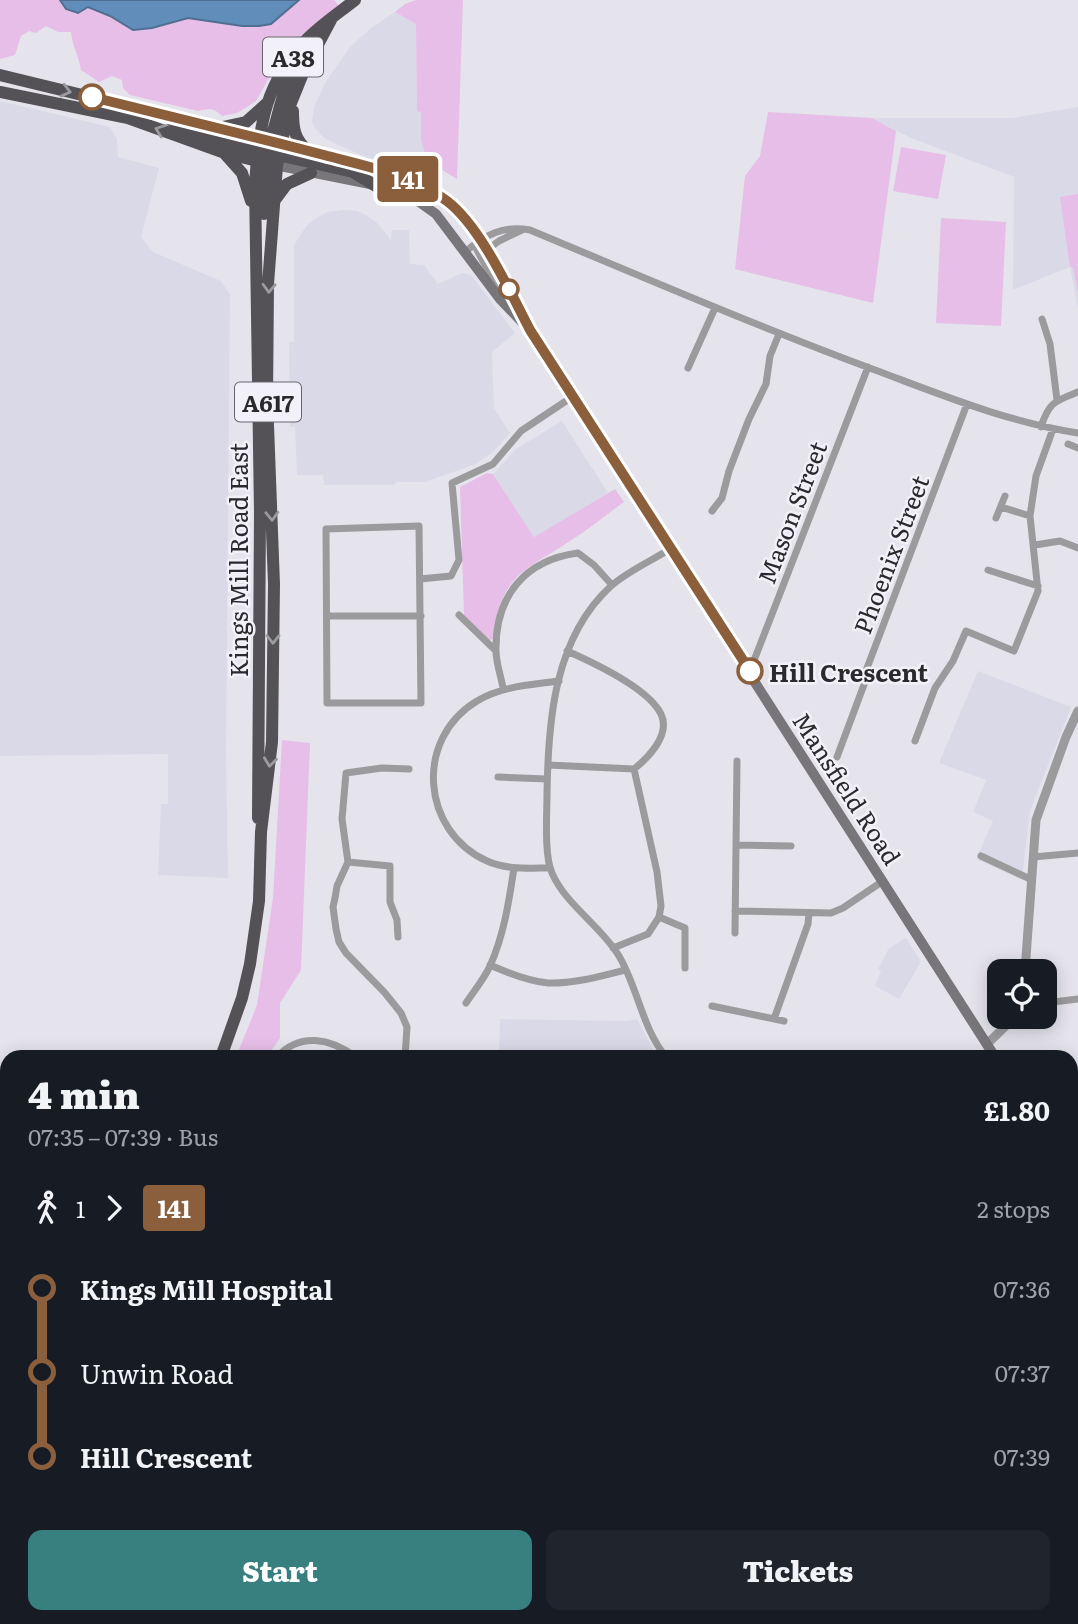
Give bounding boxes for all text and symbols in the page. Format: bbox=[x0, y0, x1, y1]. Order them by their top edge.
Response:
road number: A38 bbox=[263, 38, 323, 76]
one-way arrow bbox=[60, 83, 72, 97]
unlabelled marker bbox=[79, 84, 105, 110]
one-way arrow bbox=[155, 124, 167, 138]
line badge: 141 bbox=[368, 156, 448, 202]
text: 141 bbox=[391, 161, 425, 196]
unlabelled marker bbox=[499, 279, 519, 299]
one-way arrow bbox=[261, 283, 276, 294]
road number: A617 bbox=[235, 382, 301, 422]
street label: Mason Street bbox=[748, 435, 834, 588]
street label: Kings Mill Road East bbox=[220, 442, 255, 677]
street label: Phoenix Street bbox=[844, 469, 936, 638]
one-way arrow bbox=[265, 510, 280, 521]
one-way arrow bbox=[265, 634, 281, 645]
place label: Hill Crescent bbox=[769, 654, 928, 689]
marker: Hill Crescent bbox=[737, 658, 763, 684]
street label: Mansfield Road bbox=[785, 705, 911, 872]
one-way arrow bbox=[263, 756, 278, 768]
map controls bbox=[987, 959, 1057, 1029]
button: locate bbox=[987, 959, 1057, 1029]
text: 4 min bbox=[28, 1064, 140, 1121]
text: £1.80 bbox=[984, 1090, 1050, 1129]
text: 07:35 – 07:39 · Bus bbox=[28, 1119, 218, 1153]
icon: walk bbox=[28, 1189, 66, 1227]
icon: forward bbox=[95, 1189, 133, 1227]
text: 141 bbox=[157, 1190, 191, 1225]
text: 1 bbox=[76, 1191, 85, 1225]
text: 2 stops bbox=[977, 1191, 1050, 1225]
text: Kings Mill Hospital bbox=[80, 1269, 333, 1308]
text: 07:36 bbox=[993, 1271, 1050, 1305]
text: Unwin Road bbox=[80, 1353, 233, 1392]
text: 07:37 bbox=[995, 1355, 1050, 1389]
text: Hill Crescent bbox=[80, 1437, 252, 1476]
text: 07:39 bbox=[994, 1439, 1050, 1473]
button: Start bbox=[28, 1530, 532, 1610]
button: Tickets bbox=[546, 1530, 1050, 1610]

